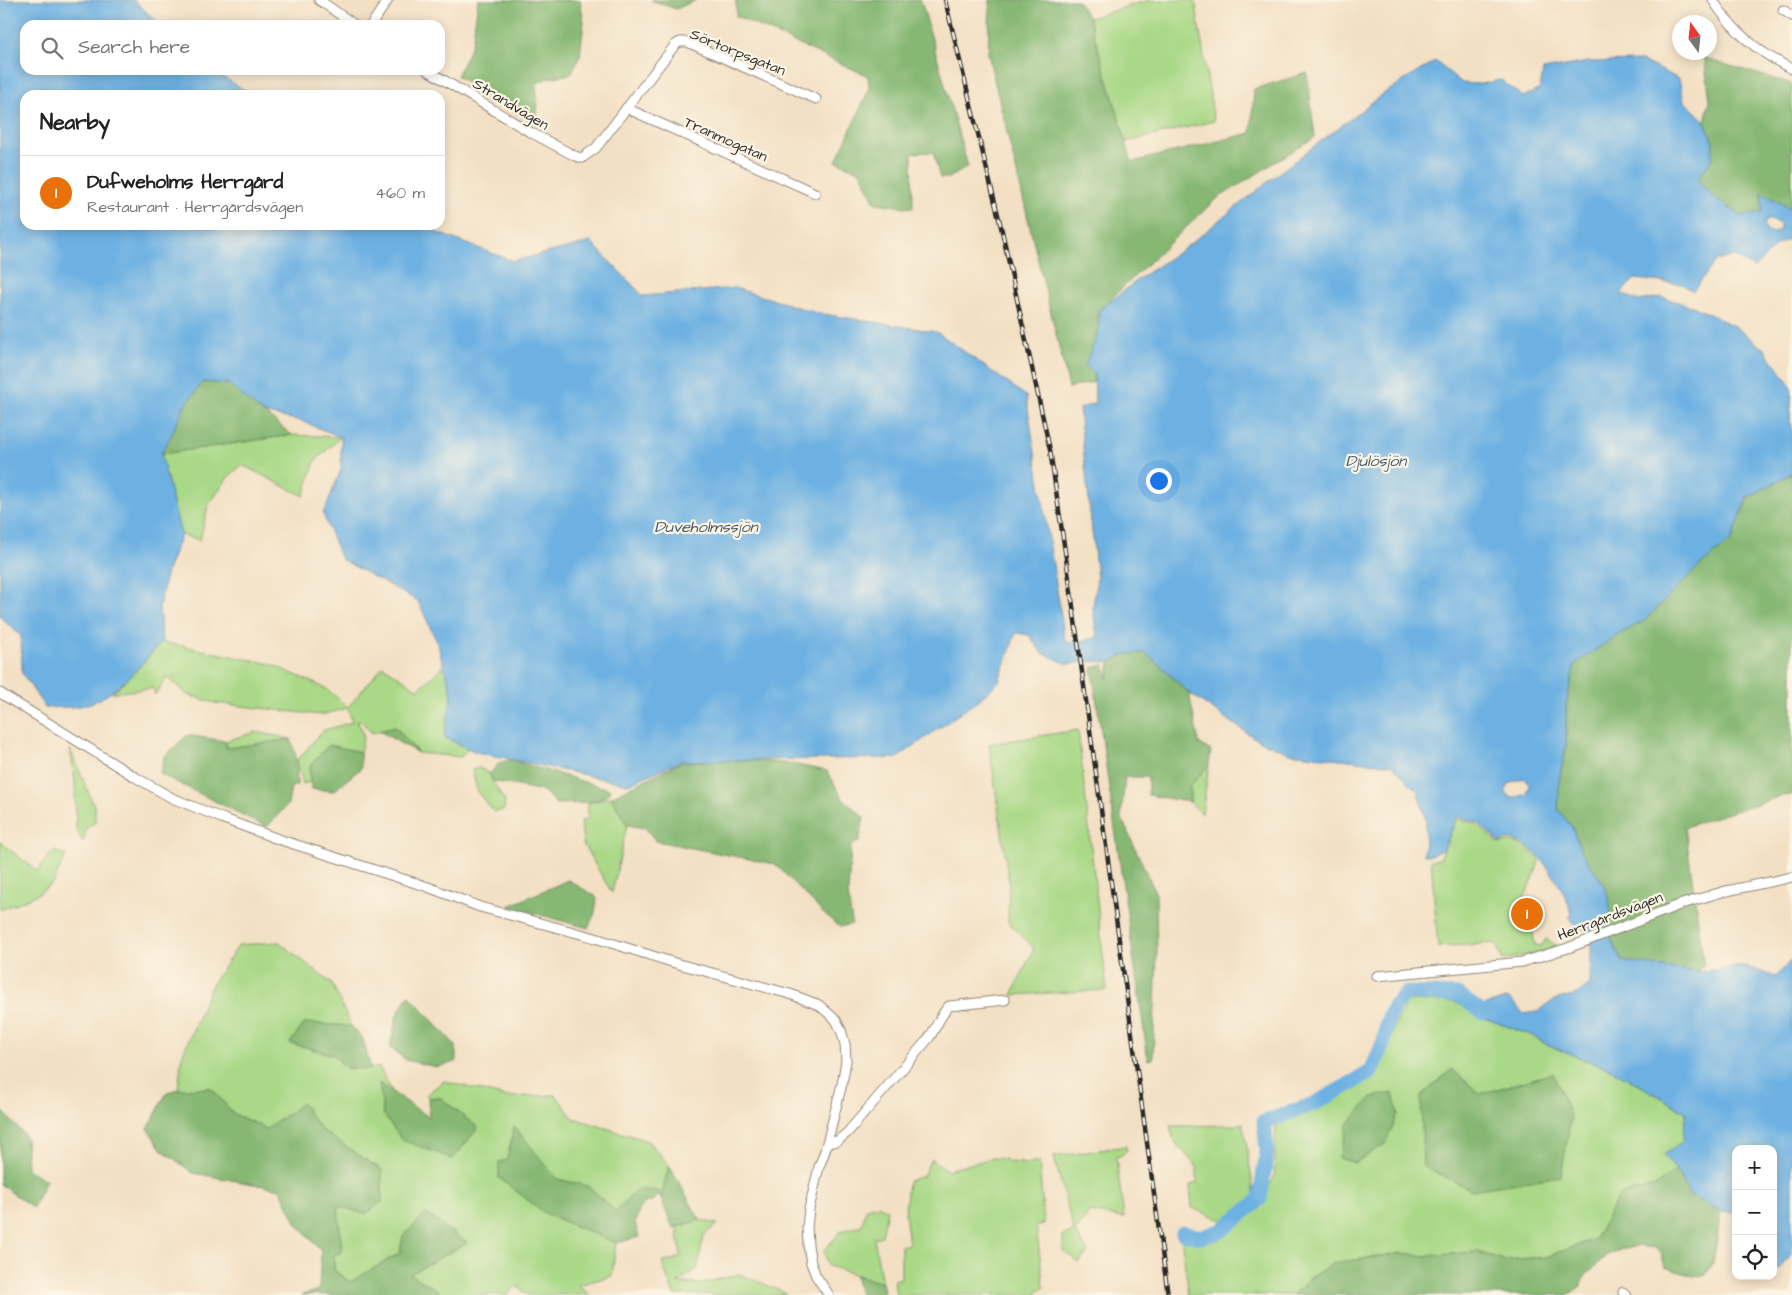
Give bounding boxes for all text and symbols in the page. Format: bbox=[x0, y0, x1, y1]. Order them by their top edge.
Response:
north arrow bbox=[1672, 15, 1717, 60]
search box bbox=[20, 20, 445, 75]
street label: Sörtorpsgatan bbox=[686, 24, 789, 82]
icon: search bbox=[38, 34, 66, 62]
text: Search here bbox=[78, 34, 190, 61]
street label: Strandvägen bbox=[468, 73, 553, 137]
text: Nearby bbox=[40, 108, 110, 137]
street label: Tranmogatan bbox=[680, 112, 771, 168]
text: Dufweholms Herrgård bbox=[87, 169, 283, 196]
text: 1 bbox=[55, 182, 57, 204]
text: 460 m bbox=[375, 182, 425, 204]
text: Restaurant · Herrgårdsvägen bbox=[87, 196, 303, 218]
water label: Djulösjön bbox=[1346, 450, 1408, 472]
your location bbox=[1146, 468, 1172, 494]
water label: Duveholmssjön bbox=[654, 516, 760, 538]
street label: Herrgårdsvägen bbox=[1554, 887, 1667, 947]
pin: 1 bbox=[1511, 895, 1543, 933]
map controls bbox=[1732, 1145, 1777, 1280]
button: + bbox=[1732, 1145, 1777, 1190]
button: − bbox=[1732, 1190, 1777, 1235]
button: locate bbox=[1732, 1235, 1777, 1280]

